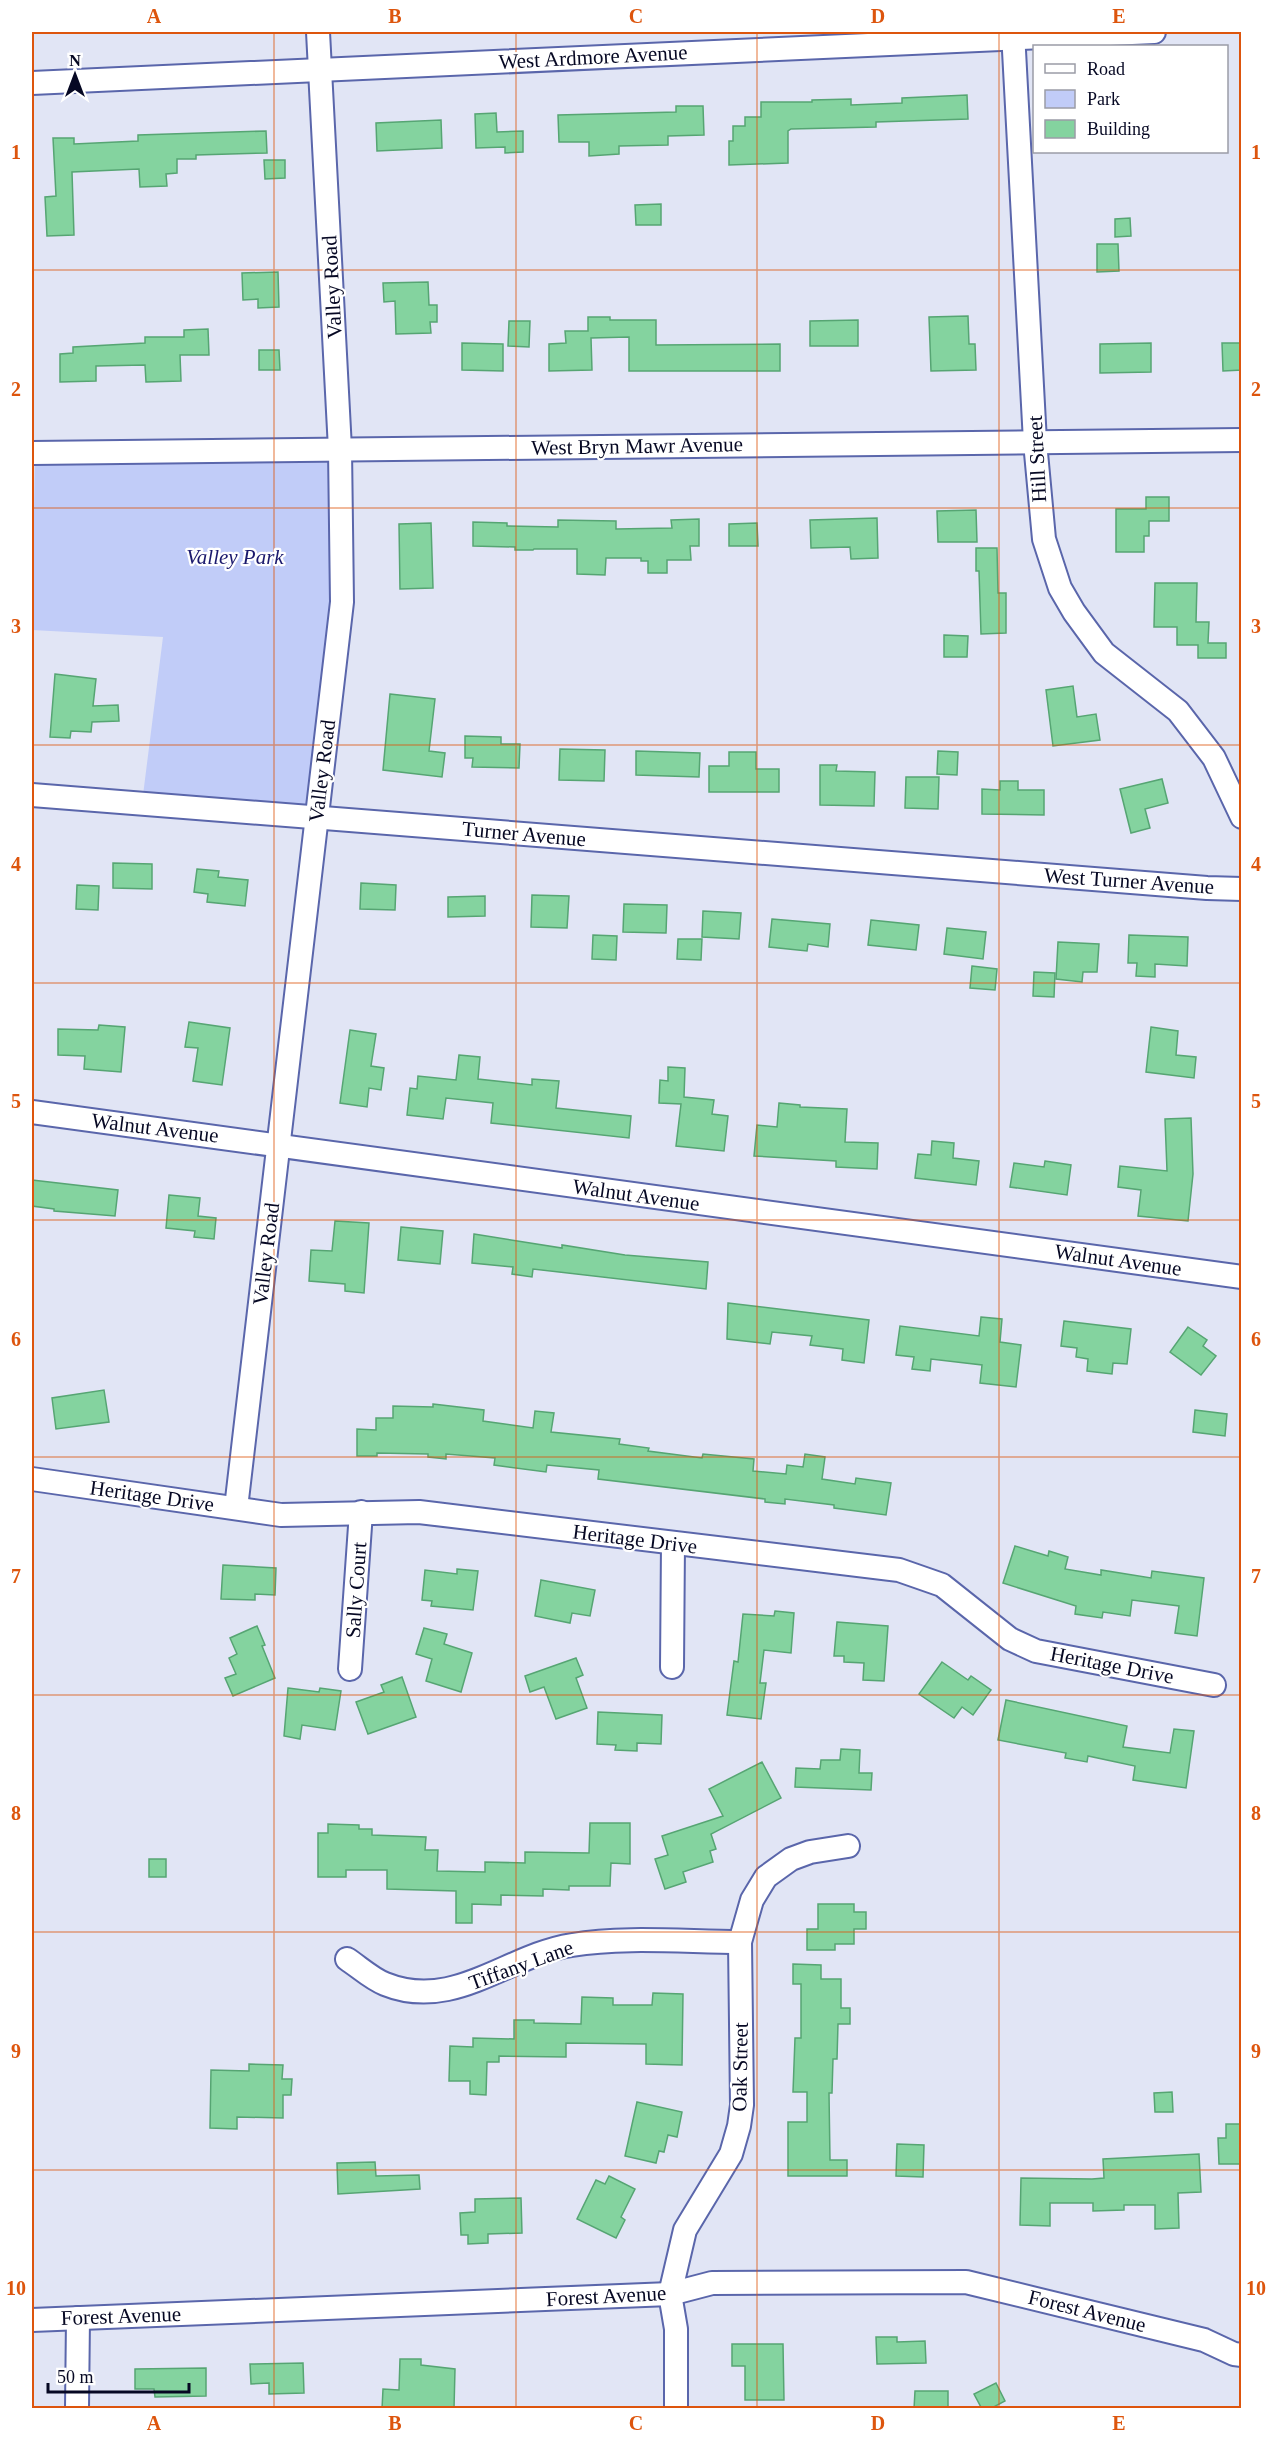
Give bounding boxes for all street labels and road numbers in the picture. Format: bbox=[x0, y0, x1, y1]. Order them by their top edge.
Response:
street label: West Ardmore Avenue bbox=[498, 40, 688, 74]
street label: Valley Road bbox=[317, 234, 347, 339]
street label: Hill Street bbox=[1023, 415, 1051, 503]
street label: West Bryn Mawr Avenue bbox=[531, 432, 743, 460]
street label: Valley Road bbox=[304, 718, 340, 824]
street label: Turner Avenue bbox=[461, 817, 587, 851]
street label: West Turner Avenue bbox=[1043, 863, 1215, 899]
street label: Walnut Avenue bbox=[90, 1108, 220, 1148]
street label: Walnut Avenue bbox=[571, 1174, 701, 1216]
street label: Valley Road bbox=[248, 1201, 284, 1307]
street label: Walnut Avenue bbox=[1053, 1239, 1183, 1281]
street label: Heritage Drive bbox=[88, 1475, 216, 1517]
street label: Heritage Drive bbox=[571, 1519, 699, 1559]
street label: Sally Court bbox=[341, 1541, 371, 1639]
street label: Heritage Drive bbox=[1048, 1641, 1176, 1689]
street label: Tiffany Lane bbox=[466, 1935, 576, 1995]
street label: Oak Street bbox=[727, 2022, 753, 2112]
street label: Forest Avenue bbox=[545, 2281, 667, 2311]
street label: Forest Avenue bbox=[1026, 2285, 1148, 2337]
street label: Forest Avenue bbox=[60, 2302, 182, 2330]

